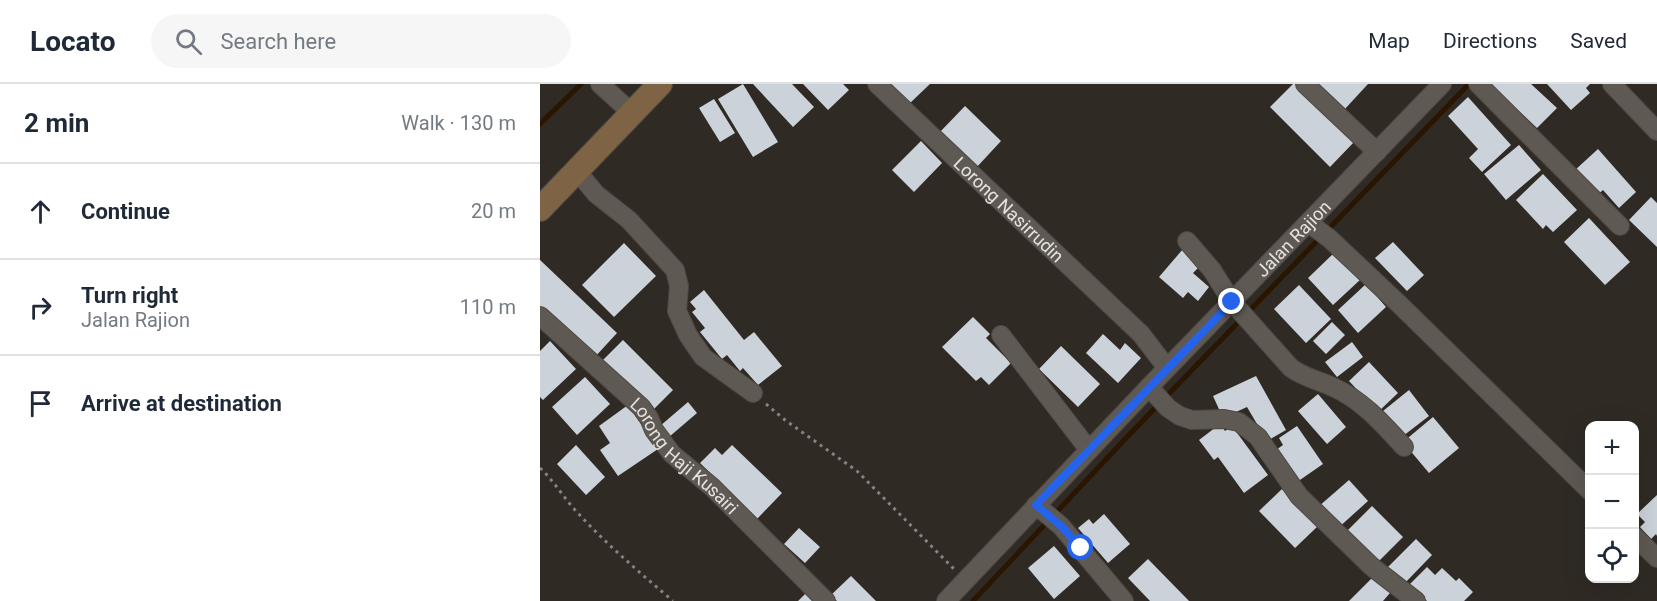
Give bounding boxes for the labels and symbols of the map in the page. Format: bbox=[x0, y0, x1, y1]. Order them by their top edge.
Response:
street label: Lorong Nasirrudin bbox=[950, 152, 1069, 266]
street label: Jalan Rajion bbox=[1251, 196, 1335, 281]
route end bbox=[1218, 288, 1244, 314]
street label: Lorong Haji Kusairi bbox=[627, 393, 743, 518]
route start bbox=[1067, 534, 1093, 560]

